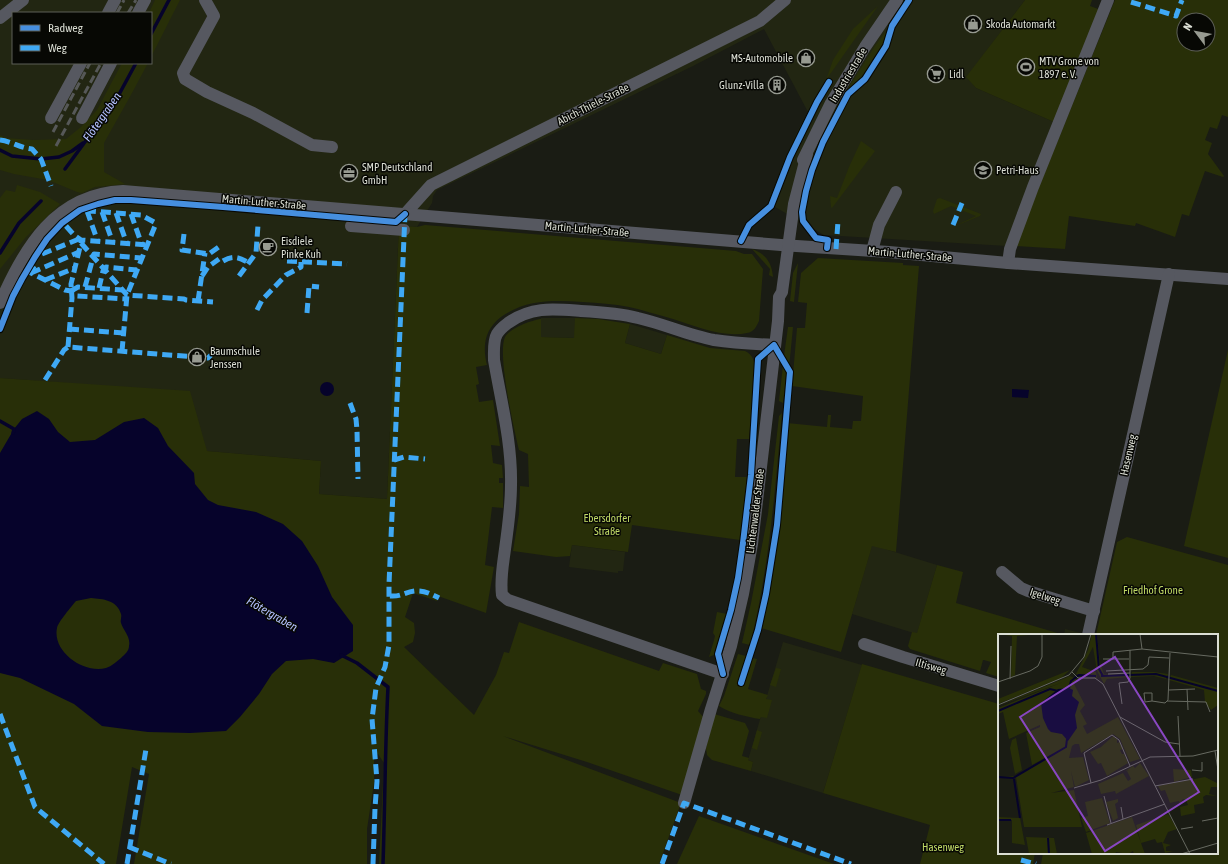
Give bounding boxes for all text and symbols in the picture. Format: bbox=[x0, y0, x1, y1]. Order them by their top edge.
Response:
legend bbox=[12, 12, 152, 64]
north arrow bbox=[1176, 12, 1216, 52]
shop icon: Skoda Automarkt bbox=[963, 14, 983, 34]
place label: Skoda Automarkt bbox=[986, 18, 1055, 30]
text: Radweg bbox=[48, 21, 84, 35]
text: N bbox=[1181, 21, 1194, 33]
text: Weg bbox=[48, 41, 68, 55]
street label: Industriestraße bbox=[827, 45, 869, 105]
shop icon: MS-Automobile bbox=[796, 48, 816, 68]
place label: MS-Automobile bbox=[731, 52, 793, 64]
place label: MTV Grone von 1897 e. V. bbox=[1039, 55, 1099, 80]
sports icon: MTV Grone von 1897 e. V. bbox=[1016, 57, 1036, 77]
supermarket icon: Lidl bbox=[926, 64, 946, 84]
place label: Lidl bbox=[949, 68, 964, 80]
building icon: Glunz-Villa bbox=[767, 75, 787, 95]
place label: Glunz-Villa bbox=[719, 79, 764, 91]
street label: Abich-Thiele-Straße bbox=[555, 81, 631, 127]
water label: Flötergraben bbox=[80, 90, 124, 144]
school or university icon: Petri-Haus bbox=[973, 160, 993, 180]
place label: SMP Deutschland GmbH bbox=[362, 161, 432, 186]
office icon: SMP Deutschland GmbH bbox=[339, 163, 359, 183]
place label: Petri-Haus bbox=[996, 164, 1039, 176]
street label: Martin-Luther-Straße bbox=[221, 192, 307, 212]
street label: Martin-Luther-Straße bbox=[544, 219, 630, 239]
place label: Eisdiele Pinke Kuh bbox=[281, 235, 321, 260]
cafe icon: Eisdiele Pinke Kuh bbox=[258, 237, 278, 257]
street label: Martin-Luther-Straße bbox=[867, 244, 953, 264]
place label: Baumschule Jenssen bbox=[210, 345, 260, 370]
shop icon: Baumschule Jenssen bbox=[187, 347, 207, 367]
street label: Hasenweg bbox=[1117, 433, 1139, 477]
street label: Lichtenwalder Straße bbox=[744, 468, 766, 554]
park label: Ebersdorfer Straße bbox=[584, 512, 631, 537]
park label: Friedhof Grone bbox=[1123, 584, 1183, 596]
street label: Igelweg bbox=[1028, 585, 1062, 607]
water label: Flötergraben bbox=[244, 594, 300, 634]
inset map bbox=[998, 634, 1218, 854]
street label: Iltisweg bbox=[914, 656, 948, 676]
park label: Hasenweg bbox=[922, 841, 964, 853]

